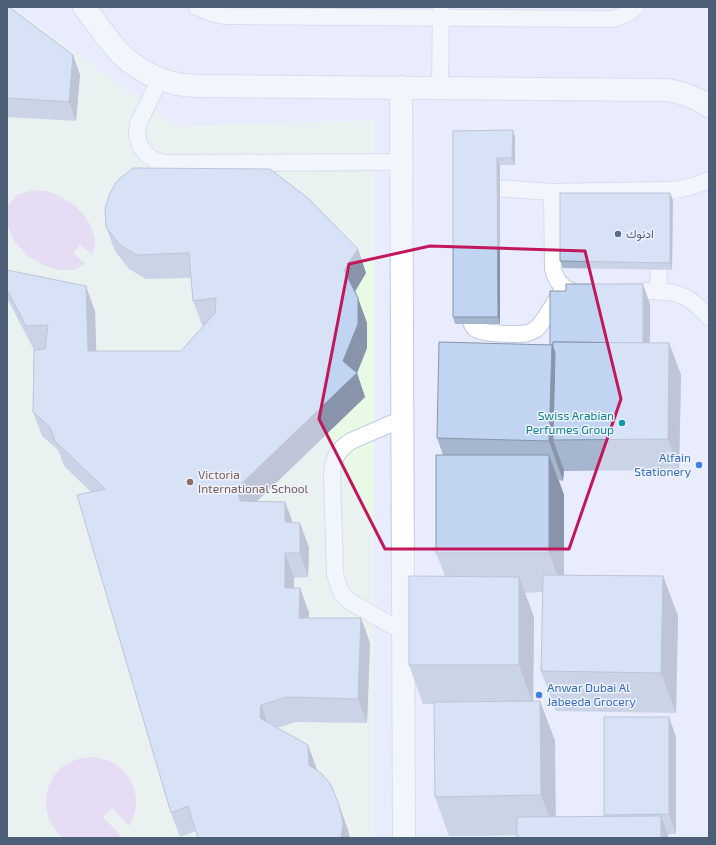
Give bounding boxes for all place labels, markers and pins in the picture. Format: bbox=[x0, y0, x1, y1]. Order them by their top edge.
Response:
place label: ادنوك bbox=[626, 226, 654, 242]
marker: ادنوك bbox=[613, 229, 623, 239]
place label: Swiss Arabian Perfumes Group bbox=[526, 408, 614, 436]
marker: Swiss Arabian Perfumes Group bbox=[617, 418, 627, 428]
place label: Alfain Stationery bbox=[634, 450, 692, 478]
marker: Alfain Stationery bbox=[694, 460, 704, 470]
place label: Victoria International School bbox=[198, 467, 309, 495]
marker: Victoria International School bbox=[185, 477, 195, 487]
place label: Anwar Dubai Al Jabeeda Grocery bbox=[547, 680, 637, 708]
marker: Anwar Dubai Al Jabeeda Grocery bbox=[534, 690, 544, 700]

